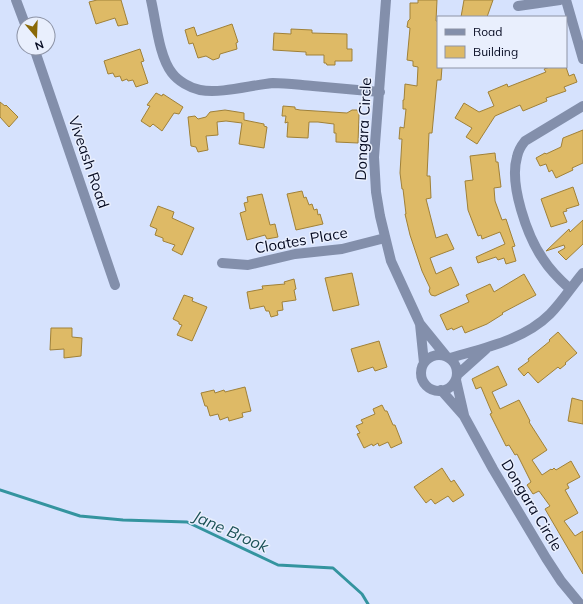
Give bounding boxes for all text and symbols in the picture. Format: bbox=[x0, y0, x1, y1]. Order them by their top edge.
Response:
north arrow bbox=[16, 16, 56, 56]
legend bbox=[437, 16, 567, 68]
text: Road bbox=[473, 24, 502, 39]
text: N bbox=[33, 37, 45, 53]
text: Building bbox=[473, 44, 518, 59]
street label: Dongara Circle bbox=[351, 77, 375, 181]
street label: Viveash Road bbox=[64, 114, 114, 210]
street label: Cloates Place bbox=[253, 222, 349, 258]
street label: Dongara Circle bbox=[497, 456, 567, 554]
water label: Jane Brook bbox=[188, 505, 272, 557]

